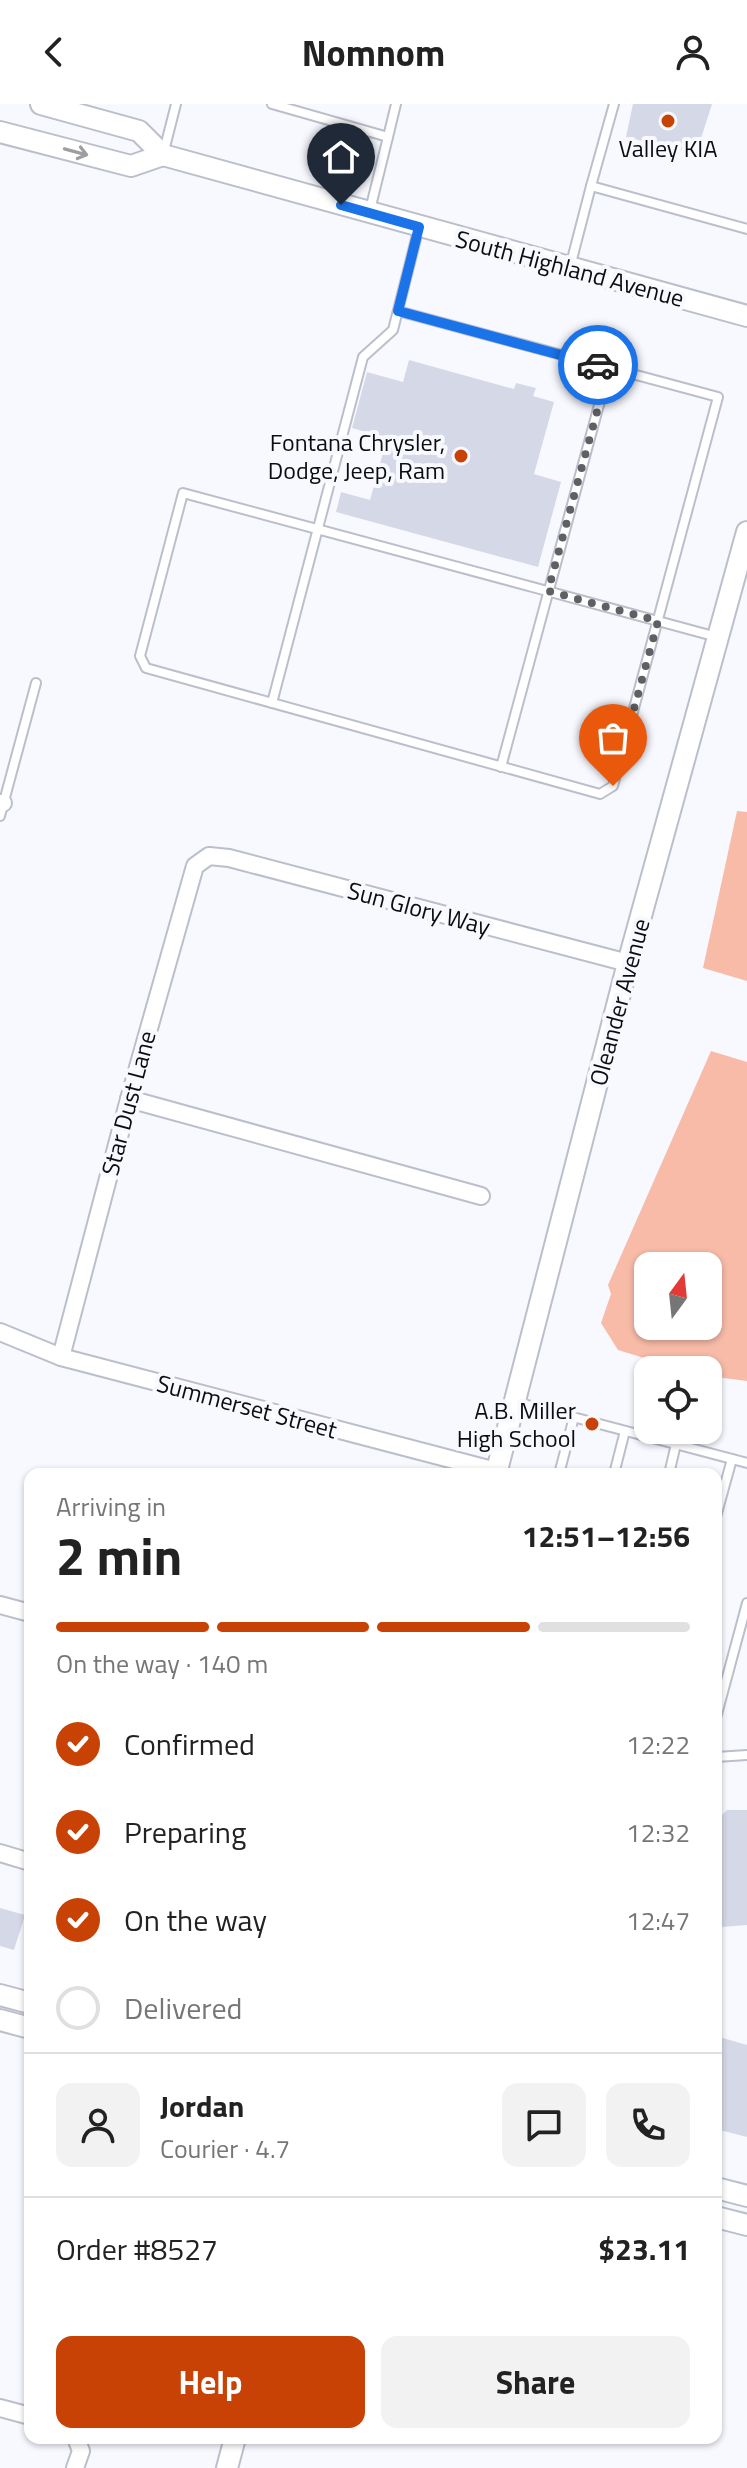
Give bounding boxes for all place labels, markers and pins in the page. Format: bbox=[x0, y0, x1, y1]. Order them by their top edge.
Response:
marker: Valley KIA bbox=[659, 112, 677, 130]
pin bbox=[307, 123, 375, 205]
place label: Valley KIA bbox=[618, 130, 718, 166]
place label: Fontana Chrysler, Dodge, Jeep, Ram bbox=[268, 424, 445, 488]
marker: Fontana Chrysler, Dodge, Jeep, Ram bbox=[452, 447, 470, 465]
pin bbox=[579, 704, 647, 786]
place label: A.B. Miller High School bbox=[457, 1392, 576, 1456]
marker: A.B. Miller High School bbox=[583, 1415, 601, 1433]

